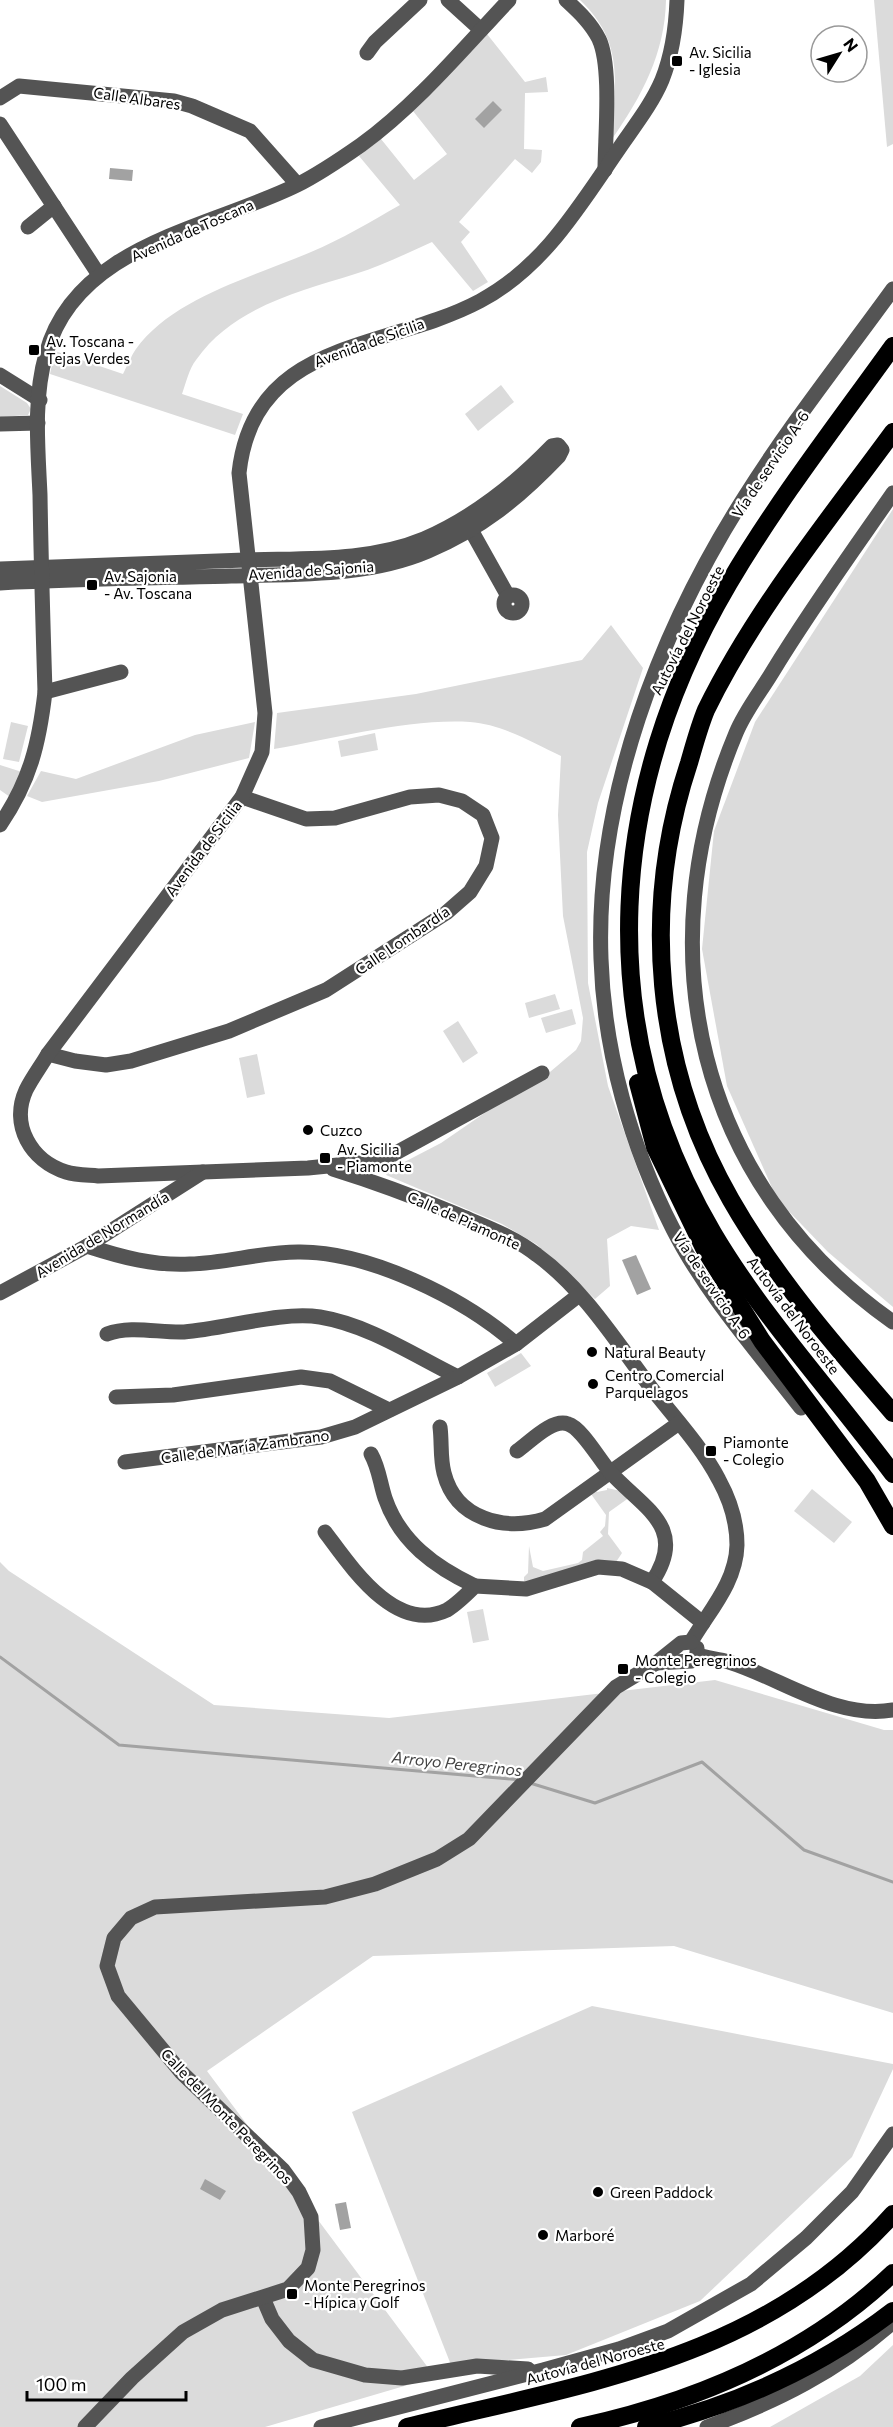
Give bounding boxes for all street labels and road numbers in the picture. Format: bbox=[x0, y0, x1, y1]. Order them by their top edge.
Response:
street label: Calle Albares bbox=[92, 83, 182, 113]
street label: Avenida de Toscana bbox=[128, 195, 256, 265]
street label: Avenida de Sicilia bbox=[311, 314, 427, 370]
street label: Vía de servicio A-6 bbox=[728, 407, 812, 521]
street label: Avenida de Sajonia bbox=[247, 557, 375, 583]
street label: Autovía del Noroeste bbox=[647, 562, 727, 698]
street label: Avenida de Sicilia bbox=[161, 796, 245, 900]
street label: Calle Lombardía bbox=[351, 902, 453, 978]
street label: Avenida de Normandía bbox=[32, 1187, 172, 1281]
street label: Calle de Piamonte bbox=[405, 1187, 523, 1253]
street label: Vía de servicio A-6 bbox=[670, 1228, 754, 1342]
street label: Autovía del Noroeste bbox=[744, 1253, 844, 1377]
street label: Calle de María Zambrano bbox=[160, 1425, 330, 1467]
street label: Calle del Monte Peregrinos bbox=[158, 2044, 297, 2188]
street label: Autovía del Noroeste bbox=[524, 2334, 666, 2388]

